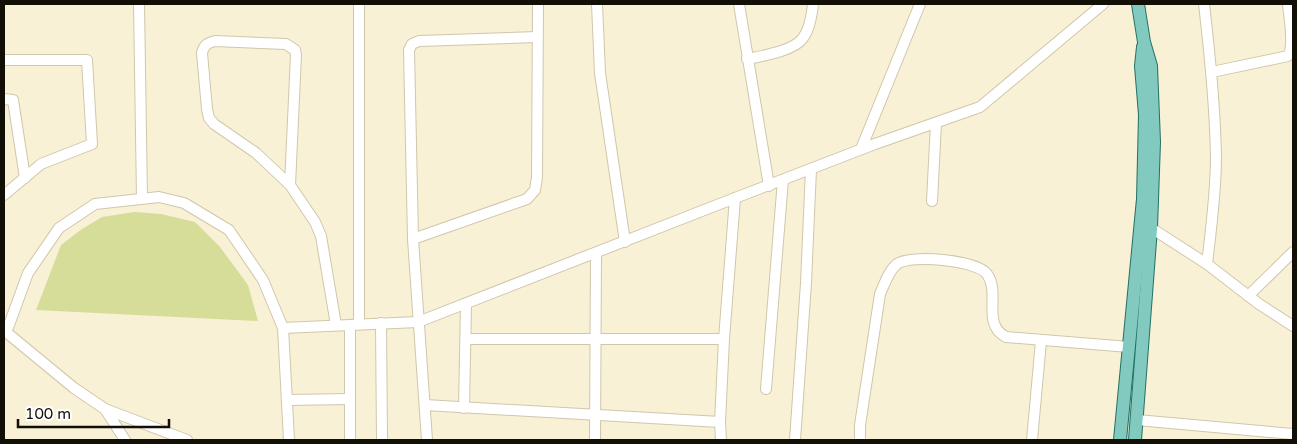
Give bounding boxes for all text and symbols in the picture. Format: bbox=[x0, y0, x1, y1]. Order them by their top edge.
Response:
scale bar bbox=[18, 396, 169, 428]
text: 100 m bbox=[25, 405, 71, 423]

